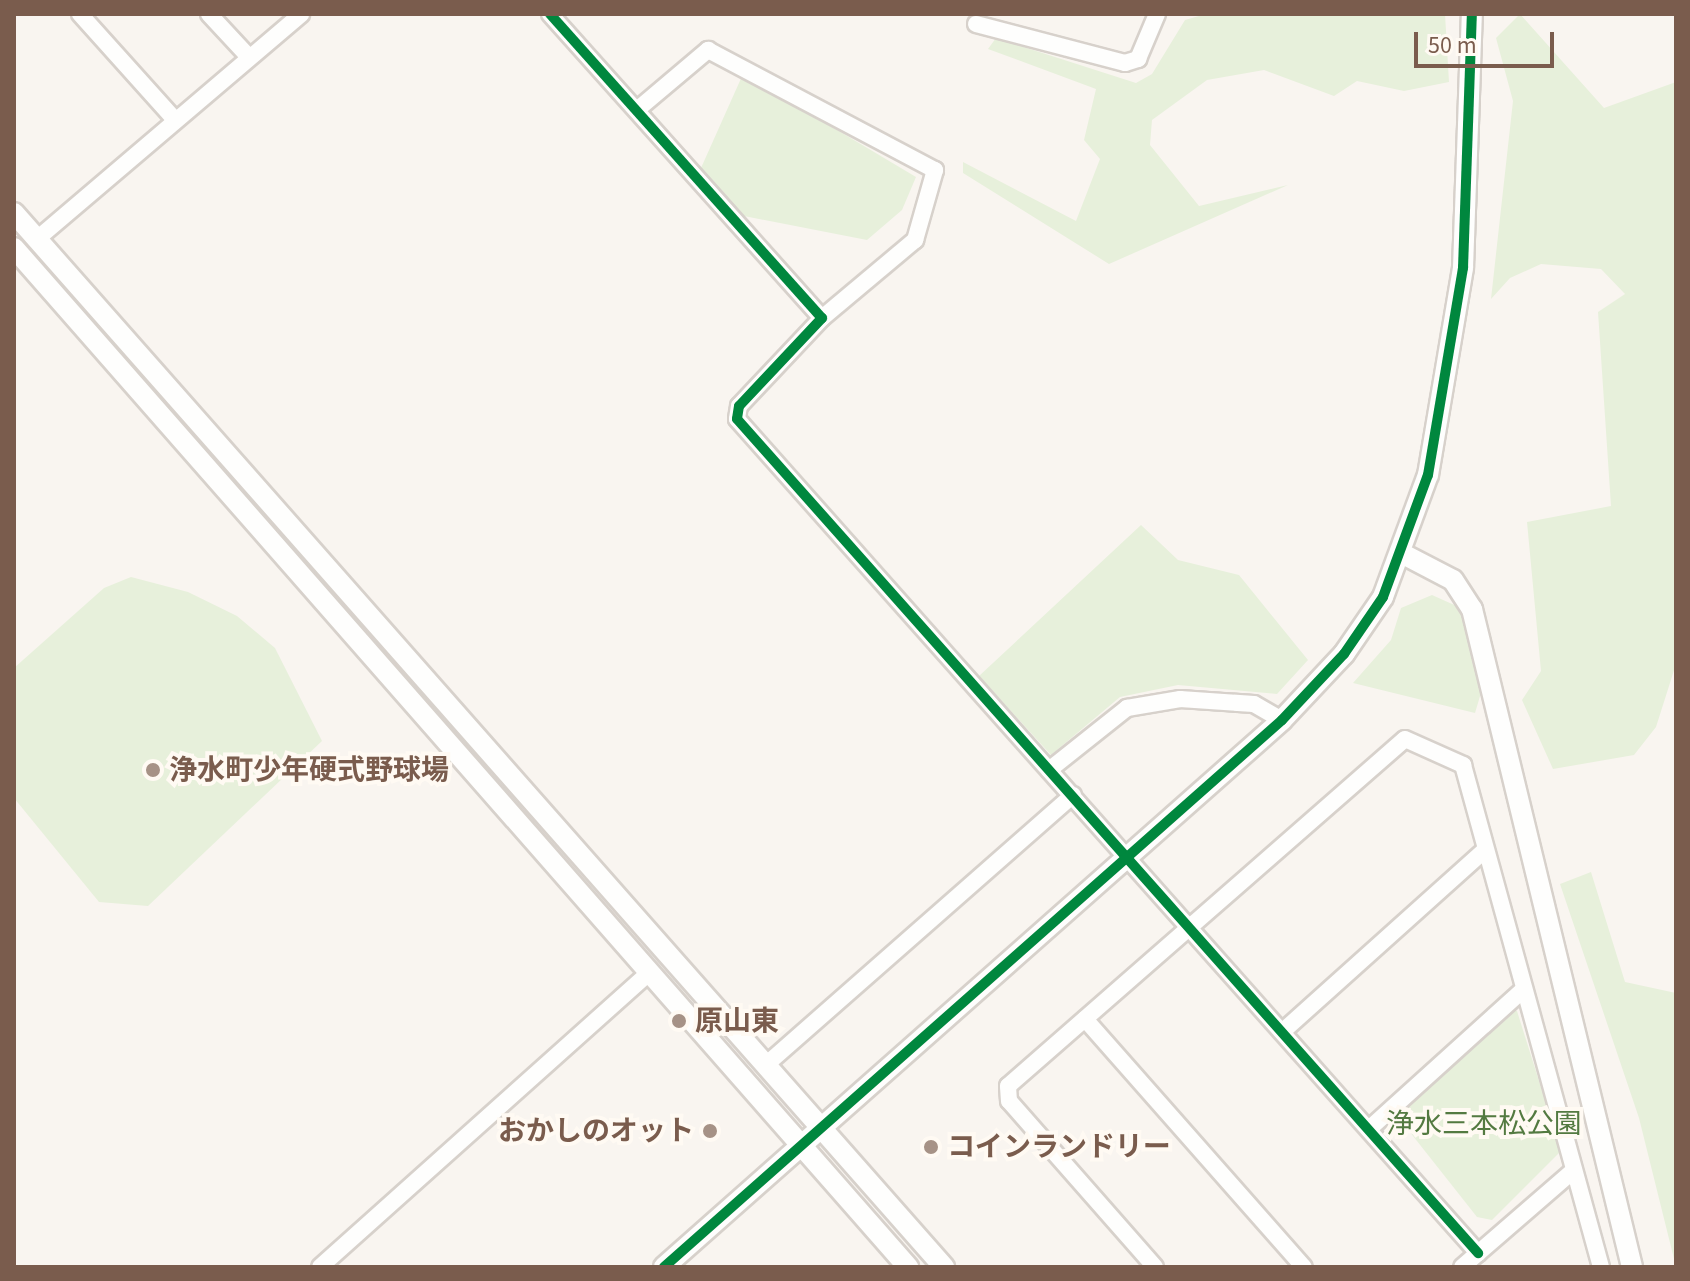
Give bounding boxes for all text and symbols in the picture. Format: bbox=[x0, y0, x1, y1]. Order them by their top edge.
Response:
scale bar bbox=[1418, 16, 1558, 66]
text: 50 m bbox=[1428, 28, 1477, 63]
place label: 浄水町少年硬式野球場 bbox=[169, 753, 449, 787]
marker: 浄水町少年硬式野球場 bbox=[144, 761, 162, 779]
place label: 原山東 bbox=[695, 1004, 779, 1038]
marker: 原山東 bbox=[670, 1012, 688, 1030]
park label: 浄水三本松公園 bbox=[1386, 1107, 1582, 1141]
place label: おかしのオット bbox=[498, 1114, 694, 1148]
marker: おかしのオット bbox=[701, 1122, 719, 1140]
place label: コインランドリー bbox=[947, 1130, 1171, 1164]
marker: コインランドリー bbox=[922, 1138, 940, 1156]

